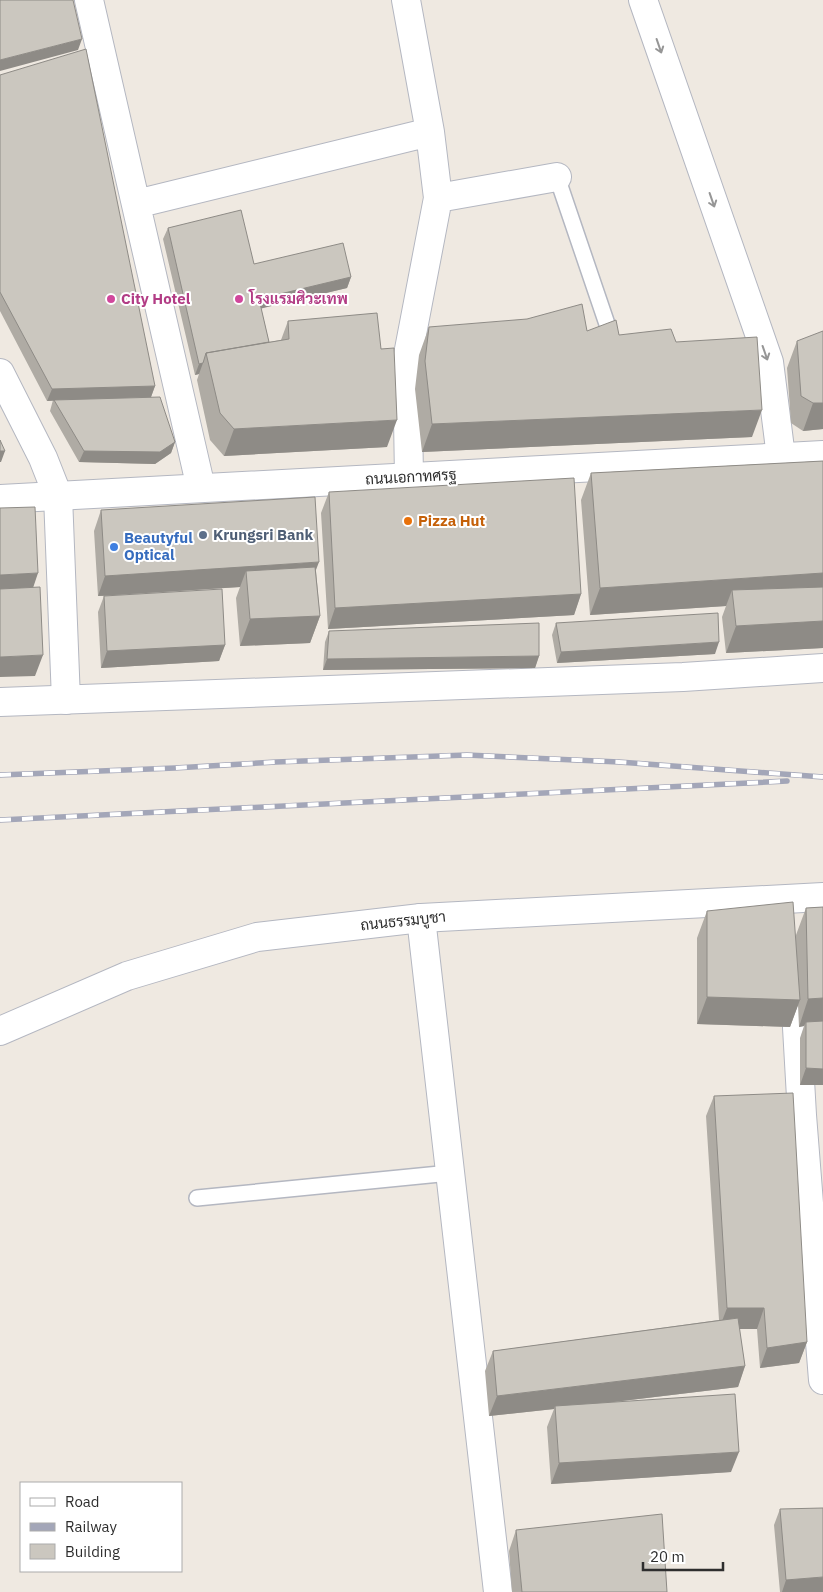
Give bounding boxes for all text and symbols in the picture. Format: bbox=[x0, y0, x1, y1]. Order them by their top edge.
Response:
one-way arrow bbox=[655, 38, 664, 53]
one-way arrow bbox=[708, 191, 717, 207]
place label: โรงแรมศิวะเทพ bbox=[248, 288, 348, 308]
place label: City Hotel bbox=[121, 289, 191, 308]
marker: City Hotel bbox=[105, 293, 117, 305]
marker: โรงแรมศิวะเทพ bbox=[233, 293, 245, 305]
one-way arrow bbox=[761, 345, 771, 361]
street label: ถนนเอกาทศรฐ bbox=[365, 465, 457, 489]
place label: Pizza Hut bbox=[418, 511, 486, 530]
marker: Pizza Hut bbox=[402, 515, 414, 527]
place label: Krungsri Bank bbox=[213, 525, 313, 544]
place label: Beautyful Optical bbox=[124, 528, 193, 564]
marker: Krungsri Bank bbox=[197, 529, 209, 541]
marker: Beautyful Optical bbox=[108, 541, 120, 553]
street label: ถนนธรรมบูชา bbox=[359, 907, 447, 935]
legend bbox=[20, 1482, 182, 1572]
text: Road bbox=[65, 1492, 100, 1511]
text: Railway bbox=[65, 1517, 118, 1536]
scale bar bbox=[643, 1540, 723, 1572]
text: Building bbox=[65, 1542, 120, 1561]
text: 20 m bbox=[650, 1547, 685, 1566]

